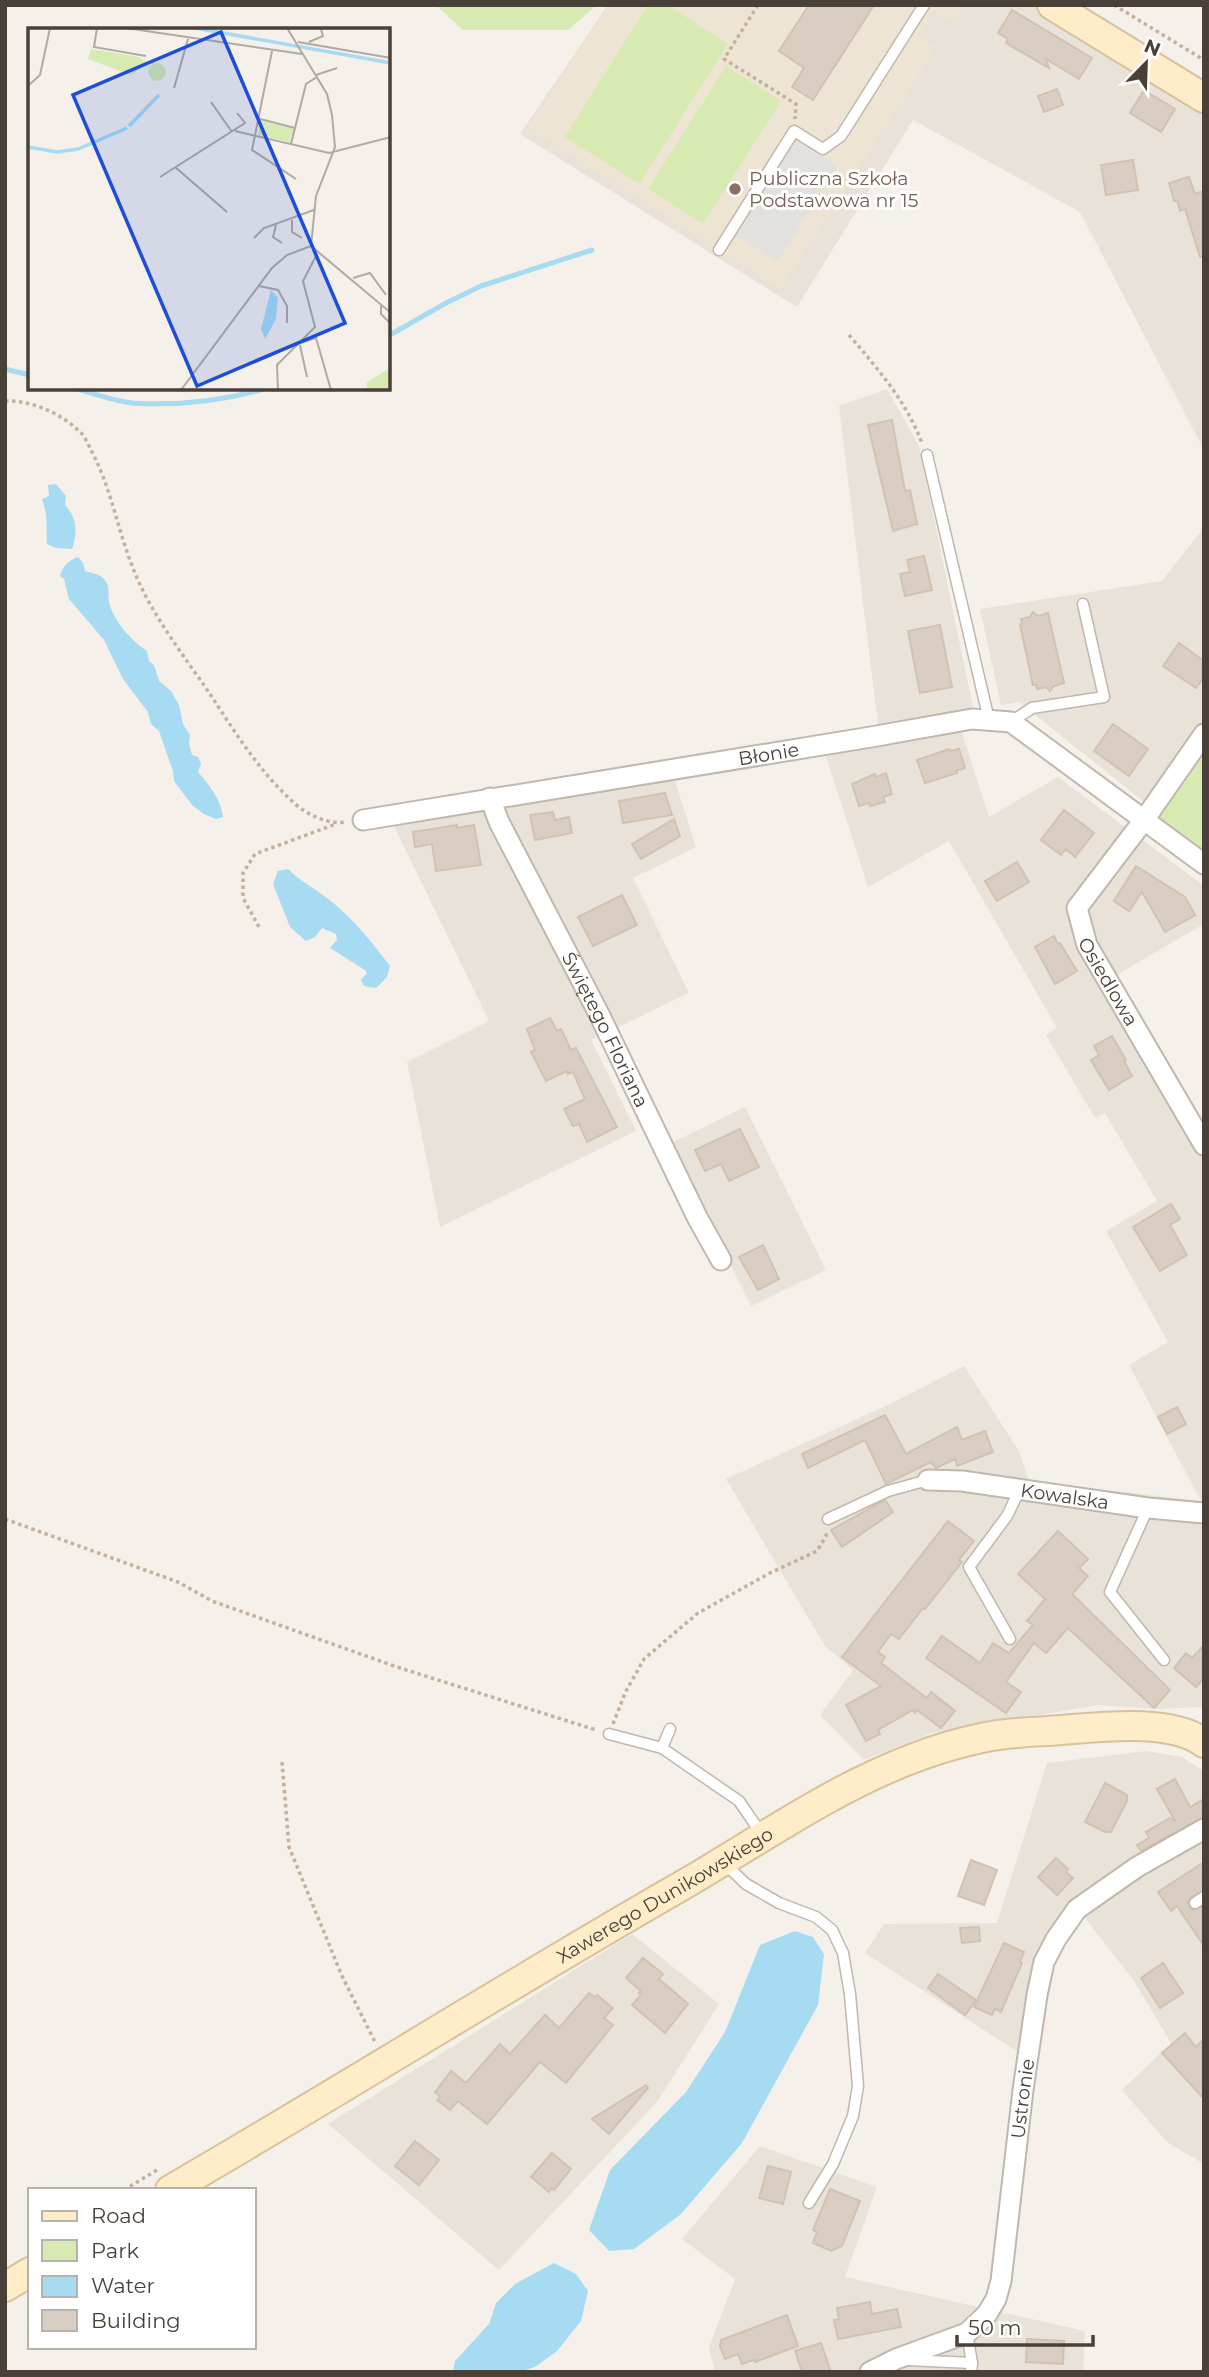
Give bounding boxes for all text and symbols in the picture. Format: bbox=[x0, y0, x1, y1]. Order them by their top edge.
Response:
inset map bbox=[28, 28, 390, 390]
north arrow bbox=[1111, 28, 1181, 98]
text: N bbox=[1141, 34, 1164, 61]
place label: Publiczna Szkoła Podstawowa nr 15 bbox=[749, 167, 919, 212]
marker: Publiczna Szkoła Podstawowa nr 15 bbox=[727, 181, 743, 197]
street label: Błonie bbox=[737, 737, 801, 770]
street label: Osiedlowa bbox=[1073, 933, 1143, 1030]
street label: Świętego Floriana bbox=[557, 948, 654, 1111]
street label: Kowalska bbox=[1019, 1478, 1111, 1514]
street label: Xawerego Dunikowskiego bbox=[552, 1822, 777, 1968]
street label: Ustronie bbox=[1006, 2057, 1039, 2140]
legend bbox=[28, 2188, 256, 2349]
text: Road bbox=[91, 2203, 146, 2228]
text: Park bbox=[91, 2238, 139, 2263]
text: Water bbox=[91, 2273, 155, 2298]
scale bar bbox=[957, 2304, 1094, 2348]
text: Building bbox=[91, 2308, 181, 2333]
text: 50 m bbox=[968, 2315, 1022, 2340]

